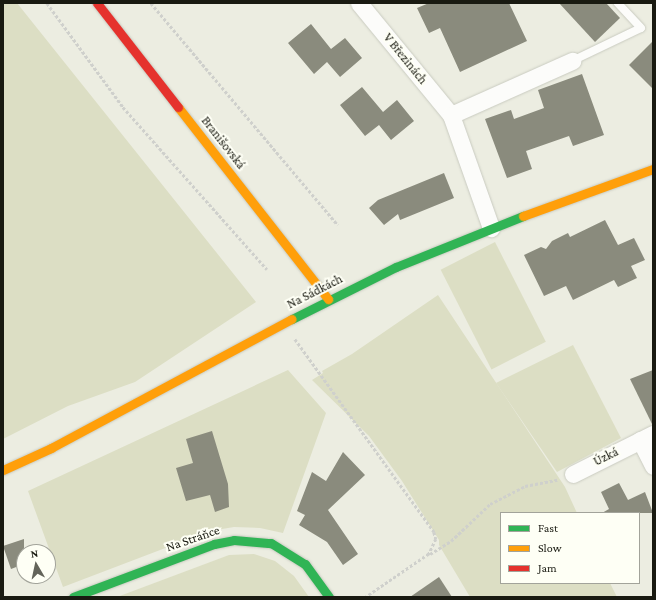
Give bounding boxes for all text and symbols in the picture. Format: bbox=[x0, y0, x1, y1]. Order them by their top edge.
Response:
street label: V Březinách bbox=[380, 30, 430, 88]
street label: Branišovská bbox=[198, 114, 248, 172]
street label: Na Sádkách bbox=[285, 271, 345, 313]
street label: Úzká bbox=[591, 444, 621, 470]
legend bbox=[500, 512, 640, 584]
text: Fast bbox=[538, 521, 558, 535]
street label: Na Stráňce bbox=[164, 523, 222, 555]
text: Slow bbox=[538, 541, 562, 555]
north arrow bbox=[16, 544, 56, 584]
text: N bbox=[30, 547, 39, 560]
text: Jam bbox=[538, 561, 557, 575]

